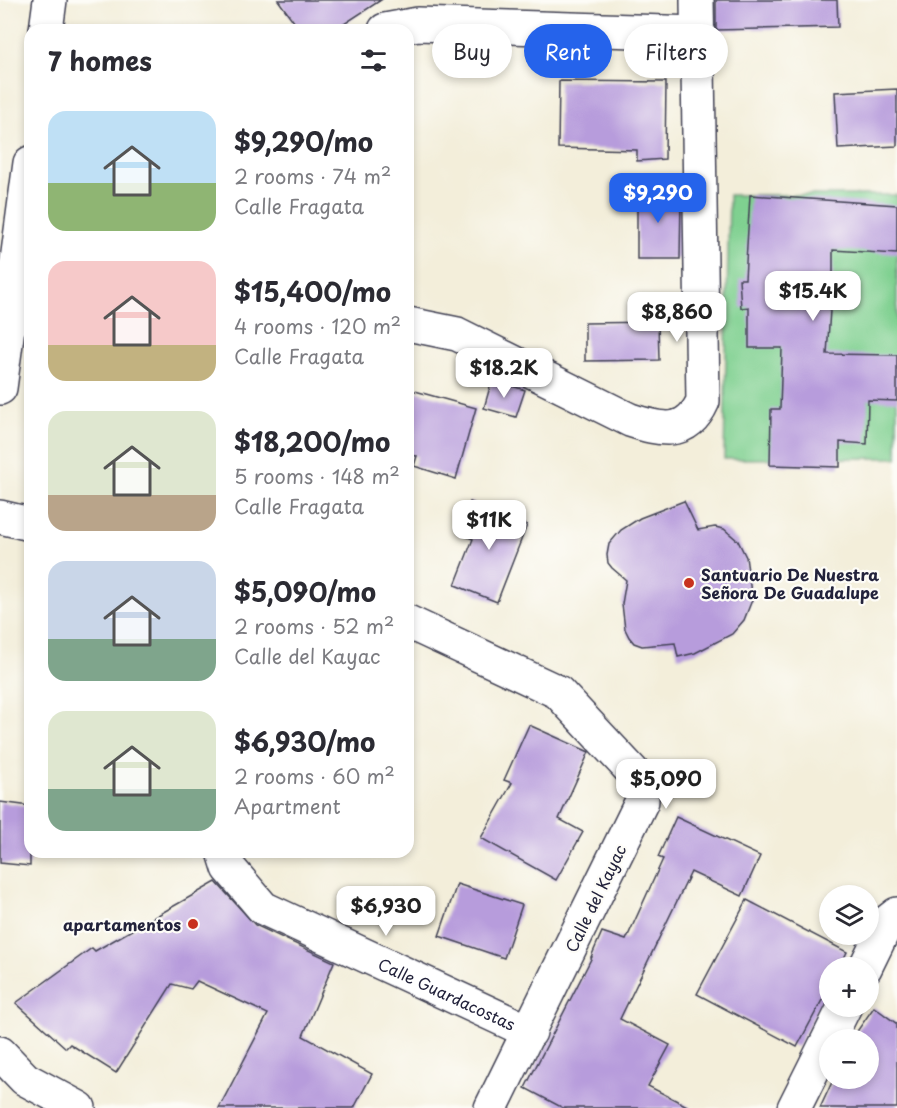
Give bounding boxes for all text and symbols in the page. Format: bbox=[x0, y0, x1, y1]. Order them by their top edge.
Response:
chip: Buy bbox=[432, 24, 512, 78]
chip: Rent bbox=[524, 24, 612, 78]
chip: Filters bbox=[624, 24, 728, 78]
text: 7 homes bbox=[48, 41, 152, 80]
icon: filters bbox=[357, 44, 390, 77]
text: $9,290/mo bbox=[234, 122, 373, 161]
icon: home bbox=[96, 135, 168, 207]
text: 2 rooms · 74 m² bbox=[234, 161, 391, 191]
pin: $9,290 bbox=[609, 173, 707, 224]
text: $9,290 bbox=[623, 177, 693, 207]
text: Calle Fragata bbox=[234, 191, 364, 221]
pin: $15.4K bbox=[764, 271, 862, 322]
text: $15,400/mo bbox=[234, 272, 391, 311]
text: $15.4K bbox=[779, 275, 847, 305]
icon: home bbox=[96, 285, 168, 357]
pin: $8,860 bbox=[628, 292, 726, 343]
text: $8,860 bbox=[641, 296, 713, 326]
text: 4 rooms · 120 m² bbox=[234, 311, 401, 341]
text: Calle Fragata bbox=[234, 341, 364, 371]
pin: $18.2K bbox=[455, 348, 553, 399]
text: $18.2K bbox=[470, 352, 538, 382]
text: $18,200/mo bbox=[234, 422, 390, 461]
icon: home bbox=[96, 435, 168, 507]
text: 5 rooms · 148 m² bbox=[234, 461, 400, 491]
text: Calle Fragata bbox=[234, 491, 364, 521]
pin: $11K bbox=[453, 500, 525, 551]
text: $11K bbox=[466, 504, 512, 534]
place label: Santuario De Nuestra Señora De Guadalupe bbox=[701, 562, 879, 604]
text: $5,090/mo bbox=[234, 572, 376, 611]
marker: Santuario De Nuestra Señora De Guadalupe bbox=[682, 576, 696, 590]
icon: home bbox=[96, 585, 168, 657]
text: 2 rooms · 52 m² bbox=[234, 611, 394, 641]
text: Calle del Kayac bbox=[234, 641, 381, 671]
text: $6,930/mo bbox=[234, 722, 375, 761]
icon: home bbox=[96, 735, 168, 807]
pin: $5,090 bbox=[617, 759, 715, 810]
text: 2 rooms · 60 m² bbox=[234, 761, 395, 791]
text: $5,090 bbox=[630, 763, 702, 793]
text: Apartment bbox=[234, 791, 341, 821]
street label: Calle del Kayac bbox=[559, 840, 631, 956]
map controls bbox=[819, 885, 879, 1089]
button: layers bbox=[819, 885, 879, 945]
pin: $6,930 bbox=[337, 886, 435, 937]
text: $6,930 bbox=[350, 890, 422, 920]
place label: apartamentos bbox=[63, 912, 181, 936]
marker: apartamentos bbox=[186, 917, 200, 931]
street label: Calle Guardacostas bbox=[374, 951, 519, 1036]
button: + bbox=[819, 957, 879, 1017]
button: − bbox=[819, 1029, 879, 1089]

